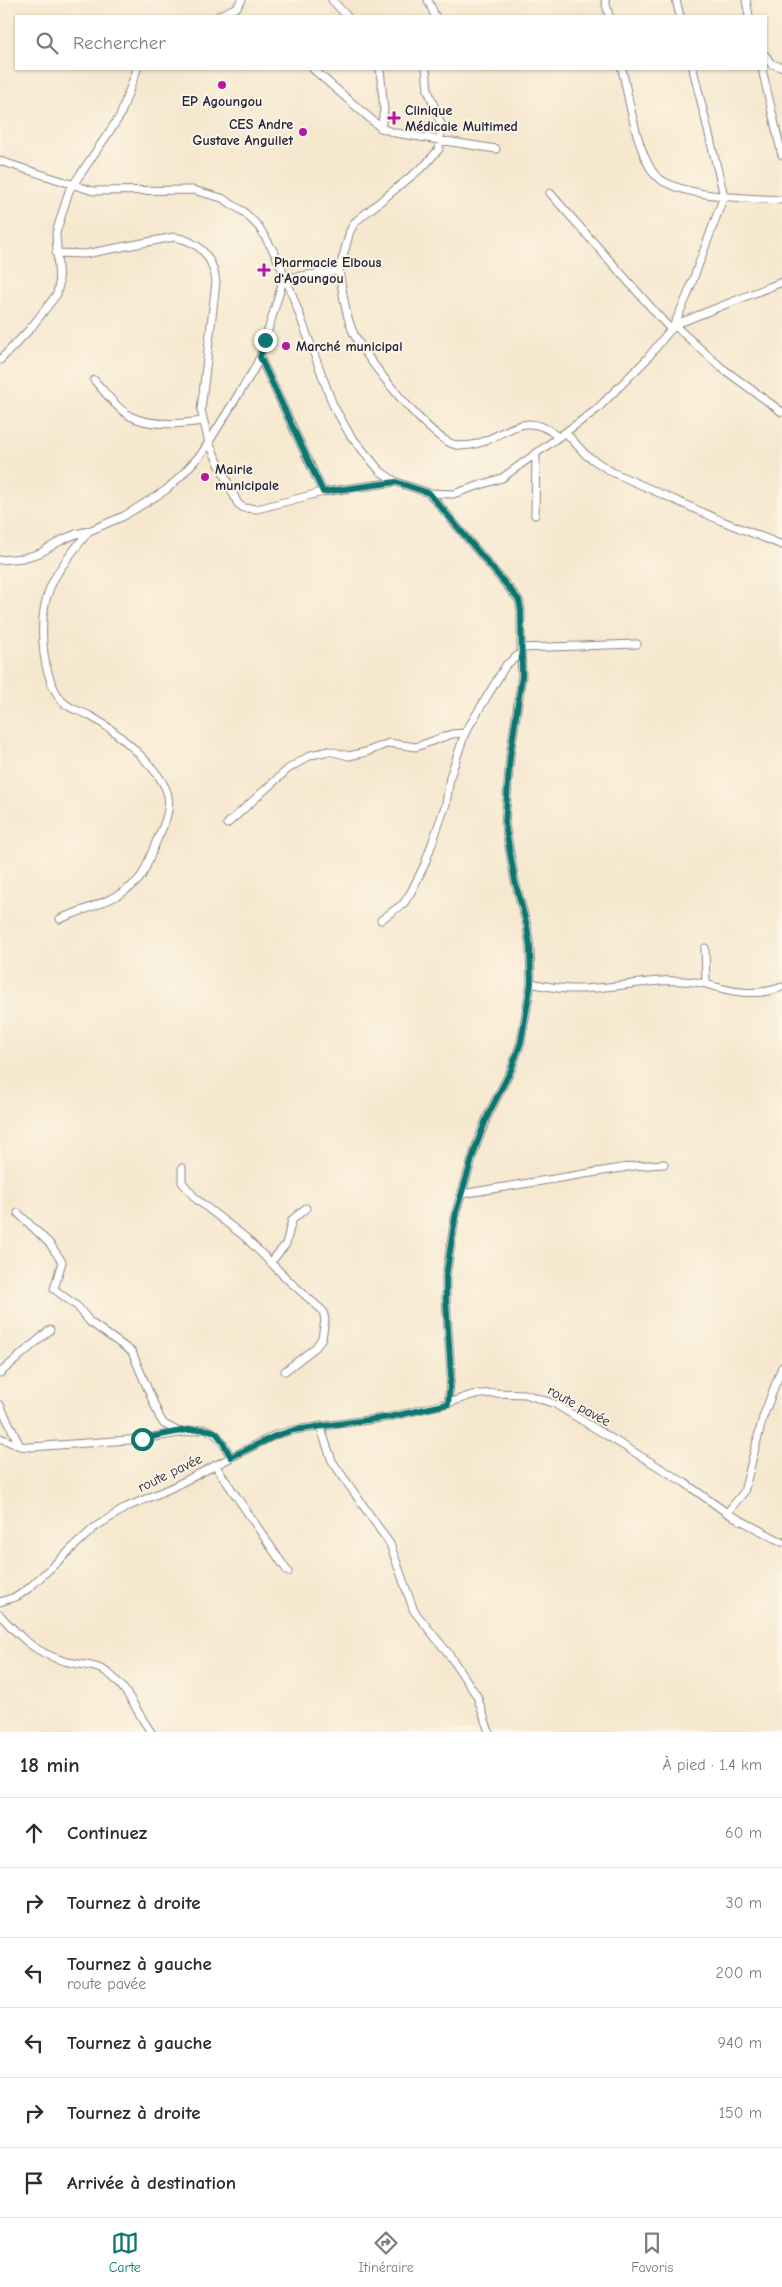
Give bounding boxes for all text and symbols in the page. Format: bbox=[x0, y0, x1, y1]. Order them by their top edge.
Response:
search box bbox=[15, 15, 767, 70]
icon: search bbox=[33, 29, 61, 57]
text: Rechercher bbox=[73, 32, 166, 54]
marker: EP Agoungou bbox=[216, 79, 228, 91]
place label: EP Agoungou bbox=[182, 93, 262, 110]
place label: Clinique Médicale Multimed bbox=[405, 102, 518, 135]
marker: Clinique Médicale Multimed bbox=[387, 111, 401, 125]
place label: CES Andre Gustave Anguilet bbox=[193, 116, 293, 149]
marker: CES Andre Gustave Anguilet bbox=[297, 126, 309, 138]
place label: Pharmacie Elbous d'Agoungou bbox=[274, 254, 381, 287]
marker: Pharmacie Elbous d'Agoungou bbox=[258, 264, 270, 276]
route end bbox=[254, 329, 277, 352]
place label: Marché municipal bbox=[296, 338, 403, 355]
marker: Marché municipal bbox=[280, 340, 292, 352]
place label: Mairie municipale bbox=[215, 461, 279, 494]
marker: Mairie municipale bbox=[199, 471, 211, 483]
street label: route pavée bbox=[545, 1382, 613, 1430]
route start bbox=[131, 1428, 154, 1451]
street label: route pavée bbox=[135, 1450, 205, 1496]
text: 18 min bbox=[20, 1753, 80, 1777]
text: À pied · 1.4 km bbox=[662, 1756, 762, 1774]
icon: ahead bbox=[20, 1819, 48, 1847]
text: Continuez bbox=[67, 1822, 147, 1844]
text: 60 m bbox=[725, 1824, 762, 1842]
icon: right bbox=[20, 1889, 48, 1917]
text: Tournez à droite bbox=[67, 1892, 201, 1914]
text: 30 m bbox=[726, 1894, 762, 1912]
text: Tournez à gauche bbox=[67, 1953, 212, 1975]
icon: left bbox=[20, 1959, 48, 1987]
text: 200 m bbox=[716, 1964, 762, 1982]
text: route pavée bbox=[67, 1975, 146, 1993]
icon: left bbox=[20, 2029, 48, 2057]
text: Tournez à gauche bbox=[67, 2032, 212, 2054]
text: 940 m bbox=[717, 2034, 762, 2052]
icon: right bbox=[20, 2099, 48, 2127]
text: Tournez à droite bbox=[67, 2102, 201, 2124]
text: 150 m bbox=[719, 2104, 762, 2122]
icon: arrive bbox=[20, 2169, 48, 2197]
text: Arrivée à destination bbox=[67, 2172, 236, 2194]
tab: Carte bbox=[109, 2229, 141, 2276]
tab: Itinéraire bbox=[358, 2229, 414, 2276]
tab: Favoris bbox=[631, 2229, 673, 2276]

